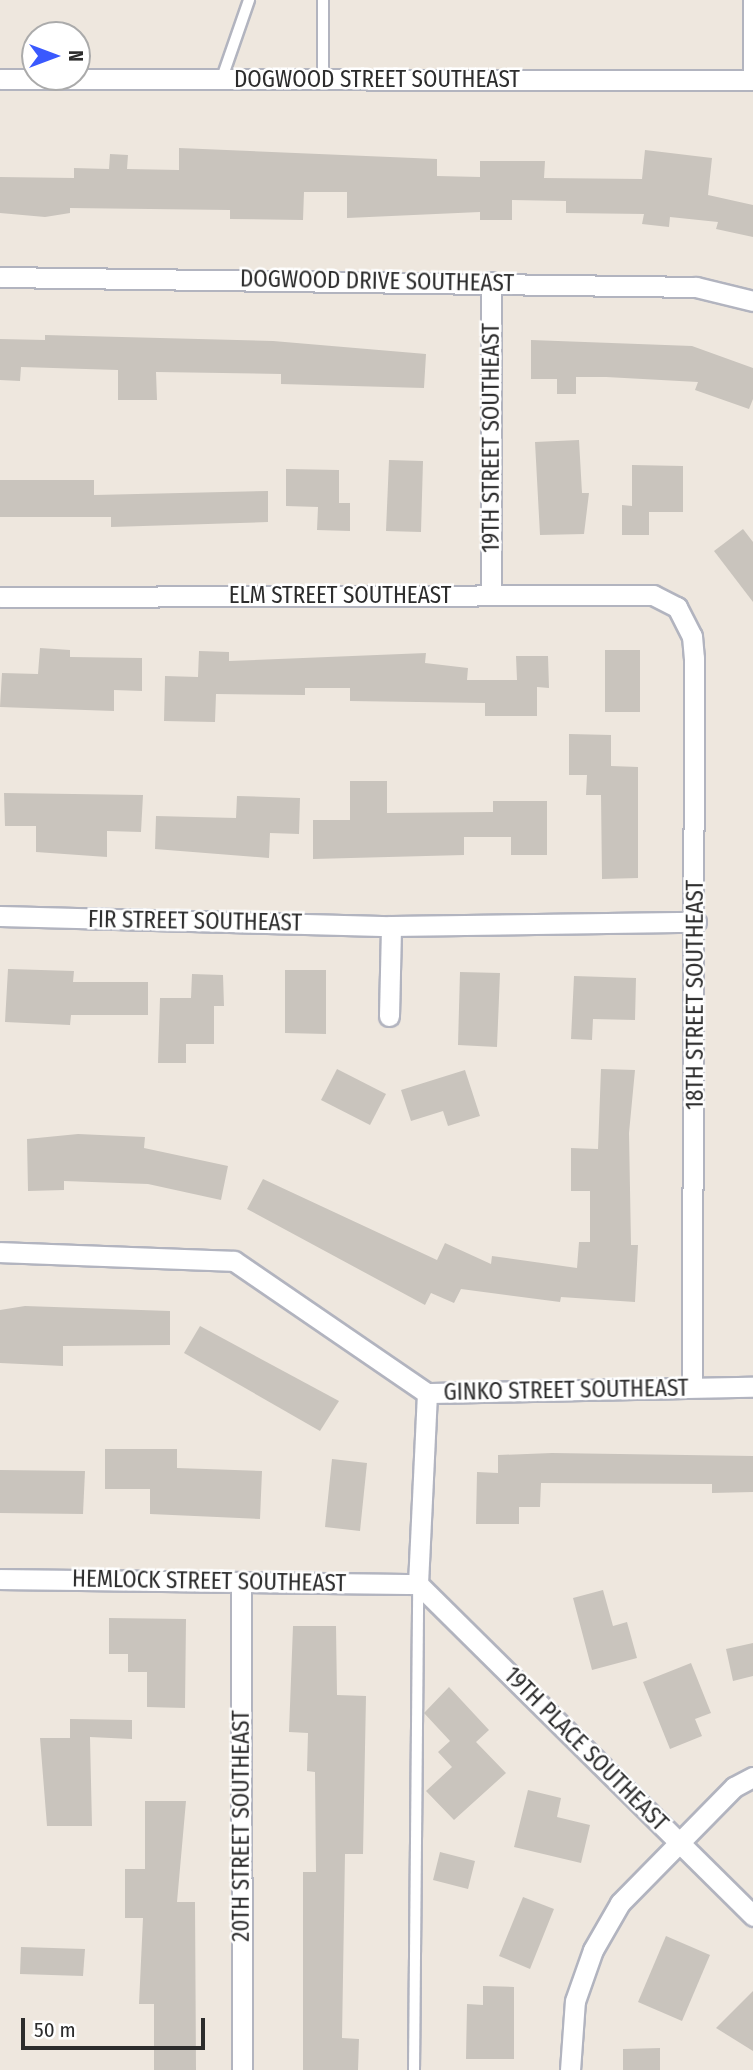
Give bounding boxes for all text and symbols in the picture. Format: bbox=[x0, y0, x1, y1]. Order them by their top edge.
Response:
north arrow bbox=[21, 21, 91, 91]
text: N bbox=[64, 50, 87, 62]
street label: DOGWOOD STREET SOUTHEAST bbox=[234, 65, 520, 93]
street label: DOGWOOD DRIVE SOUTHEAST bbox=[240, 265, 514, 297]
street label: 19TH STREET SOUTHEAST bbox=[477, 323, 505, 553]
street label: ELM STREET SOUTHEAST bbox=[229, 581, 451, 609]
street label: 18TH STREET SOUTHEAST bbox=[681, 880, 709, 1110]
street label: FIR STREET SOUTHEAST bbox=[88, 905, 302, 937]
street label: GINKO STREET SOUTHEAST bbox=[443, 1374, 689, 1406]
street label: HEMLOCK STREET SOUTHEAST bbox=[72, 1565, 346, 1597]
street label: 19TH PLACE SOUTHEAST bbox=[498, 1661, 674, 1837]
street label: 20TH STREET SOUTHEAST bbox=[227, 1710, 255, 1942]
scale bar bbox=[24, 2004, 208, 2048]
text: 50 m bbox=[34, 2017, 76, 2043]

